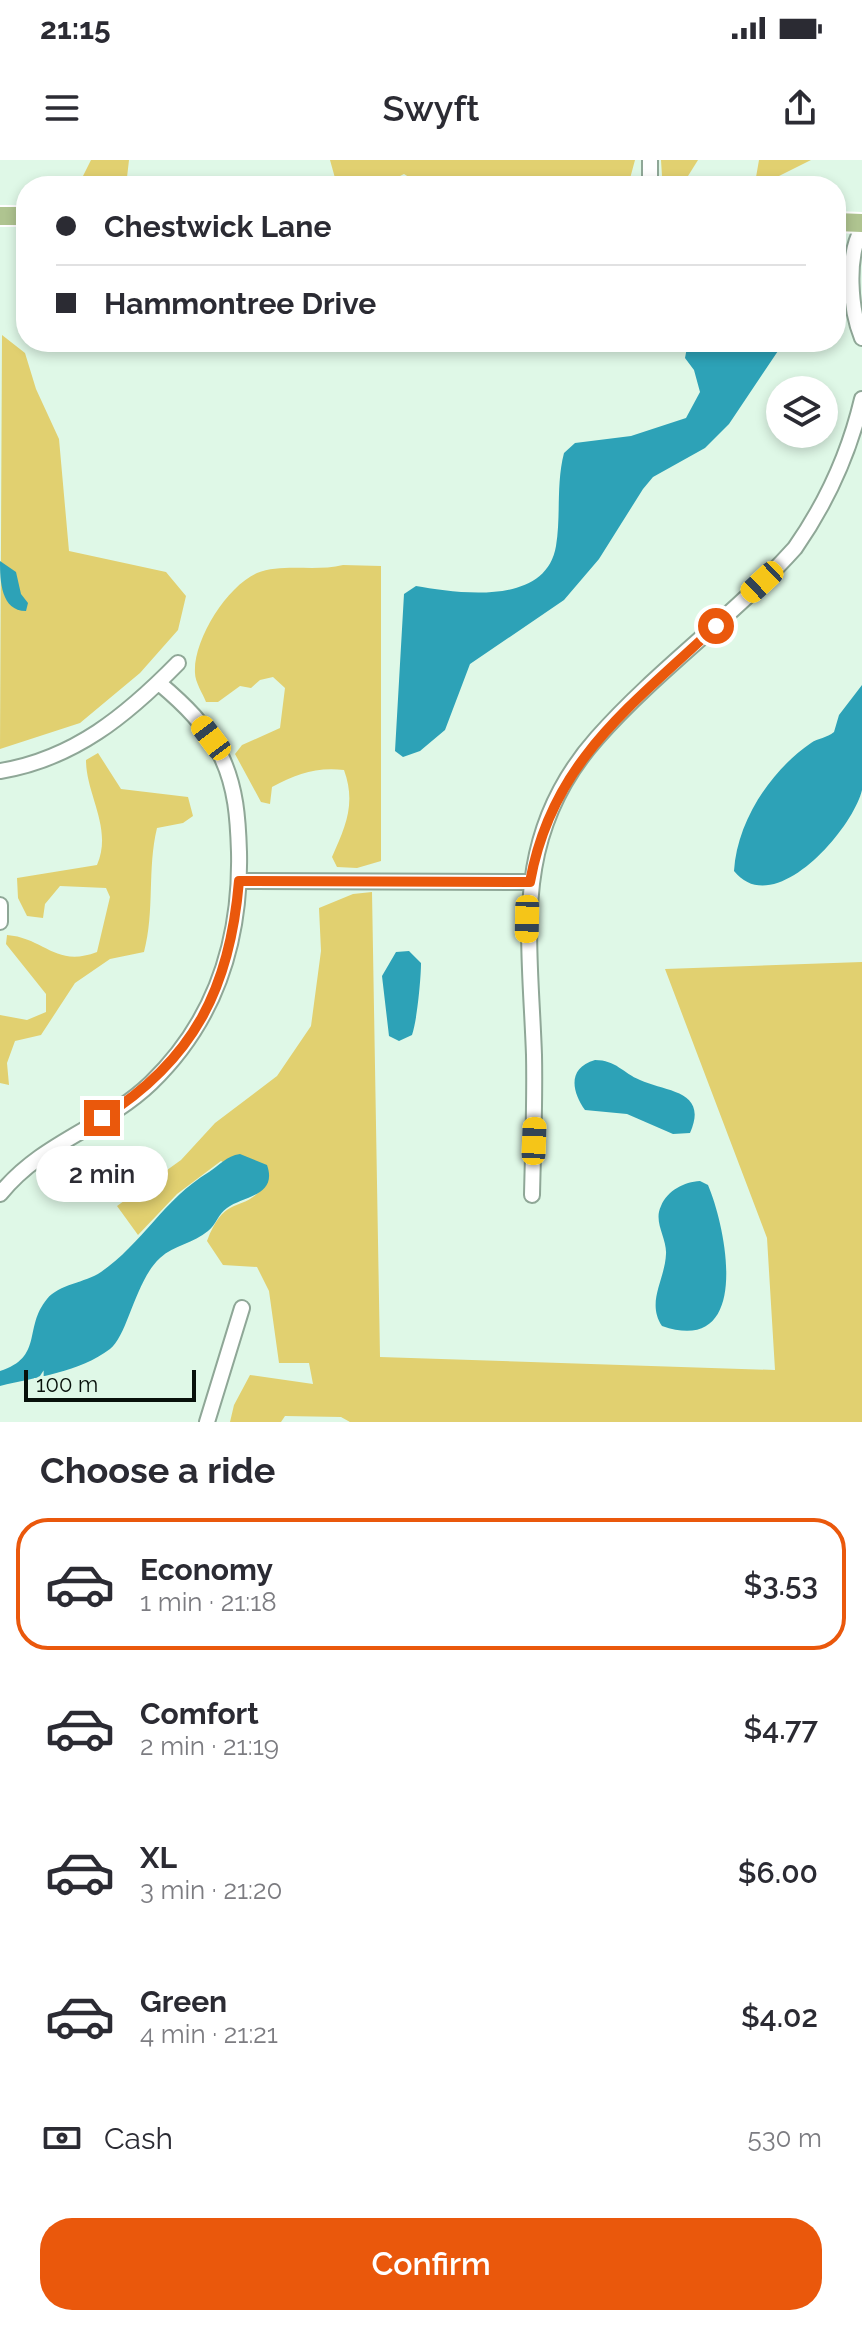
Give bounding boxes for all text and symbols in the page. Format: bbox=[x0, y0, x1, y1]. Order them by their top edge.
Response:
text: 21:15 bbox=[40, 11, 111, 46]
icon: menu bbox=[40, 86, 84, 130]
icon: share bbox=[778, 86, 822, 130]
text: Swyft bbox=[383, 87, 479, 129]
text: Chestwick Lane bbox=[104, 209, 331, 244]
text: Hammontree Drive bbox=[104, 286, 376, 321]
map controls bbox=[766, 376, 838, 448]
button: layers bbox=[766, 376, 838, 448]
car bbox=[736, 557, 788, 607]
route start bbox=[698, 608, 734, 644]
car bbox=[187, 712, 235, 764]
car bbox=[515, 895, 539, 943]
route end bbox=[84, 1100, 120, 1136]
car bbox=[521, 1117, 547, 1165]
callout: 2 min bbox=[36, 1146, 168, 1202]
text: 2 min bbox=[69, 1159, 135, 1189]
scale bar bbox=[24, 1366, 196, 1402]
text: 100 m bbox=[36, 1371, 98, 1397]
text: Choose a ride bbox=[40, 1449, 275, 1491]
icon: car bbox=[44, 1548, 116, 1620]
text: Economy bbox=[140, 1552, 273, 1587]
text: $3.53 bbox=[743, 1567, 818, 1602]
text: 1 min · 21:18 bbox=[140, 1587, 277, 1617]
icon: car bbox=[44, 1692, 116, 1764]
text: Comfort bbox=[140, 1696, 259, 1731]
text: $4.77 bbox=[744, 1711, 818, 1746]
text: 2 min · 21:19 bbox=[140, 1731, 279, 1761]
icon: car bbox=[44, 1836, 116, 1908]
text: XL bbox=[140, 1840, 177, 1875]
text: $6.00 bbox=[738, 1855, 818, 1890]
text: 3 min · 21:20 bbox=[140, 1875, 282, 1905]
icon: car bbox=[44, 1980, 116, 2052]
text: Green bbox=[140, 1984, 227, 2019]
text: $4.02 bbox=[741, 1999, 818, 2034]
text: 4 min · 21:21 bbox=[140, 2019, 278, 2049]
icon: cash bbox=[40, 2116, 84, 2160]
text: Cash bbox=[104, 2121, 173, 2156]
text: 530 m bbox=[748, 2123, 822, 2153]
button: Confirm bbox=[40, 2218, 822, 2310]

